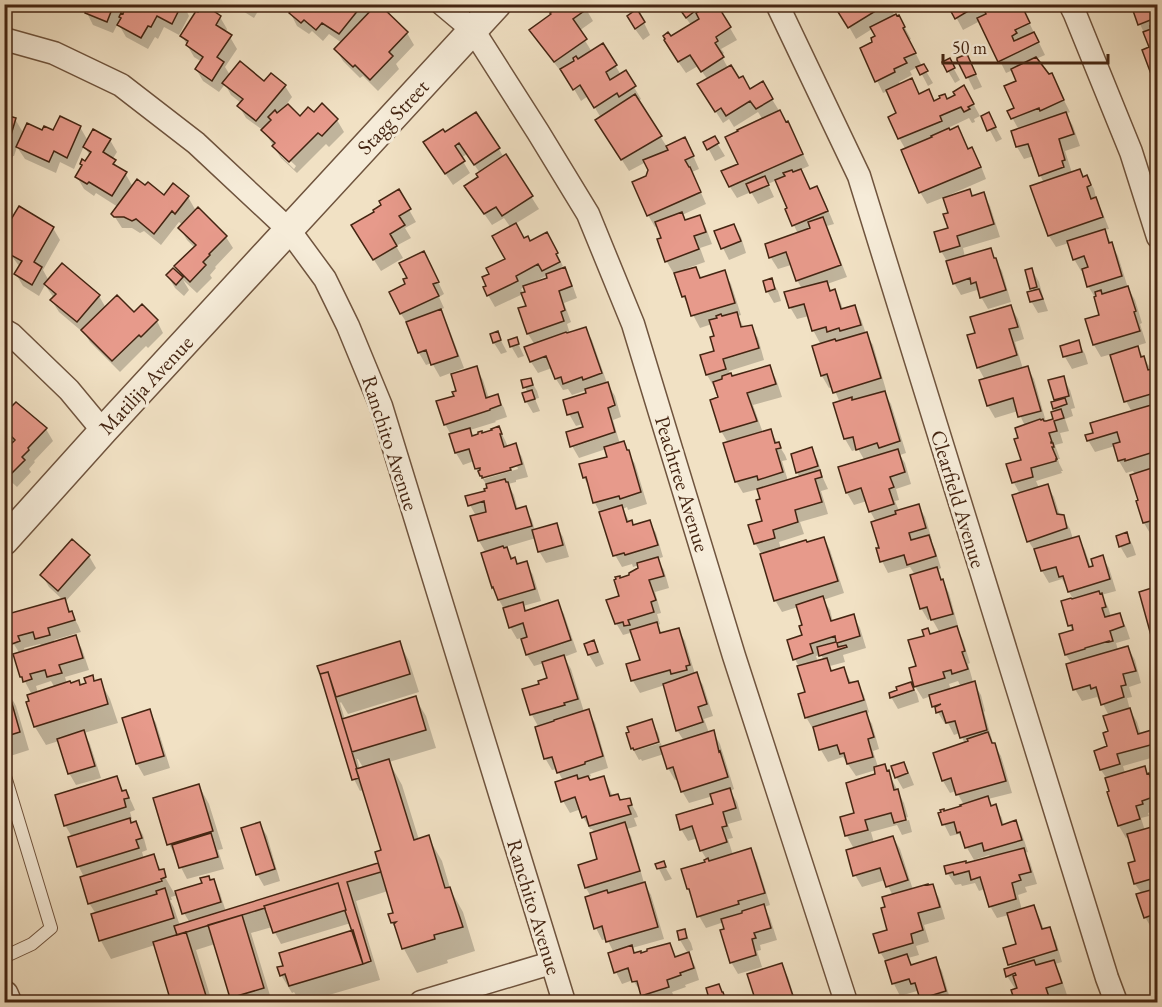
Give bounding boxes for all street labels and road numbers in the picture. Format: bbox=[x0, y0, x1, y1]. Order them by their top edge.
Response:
street label: Stagg Street bbox=[351, 73, 435, 160]
street label: Matilija Avenue bbox=[93, 329, 199, 440]
street label: Ranchito Avenue bbox=[356, 372, 425, 514]
street label: Peachtree Avenue bbox=[649, 413, 716, 555]
street label: Clearfield Avenue bbox=[925, 427, 992, 571]
street label: Ranchito Avenue bbox=[501, 836, 568, 978]

